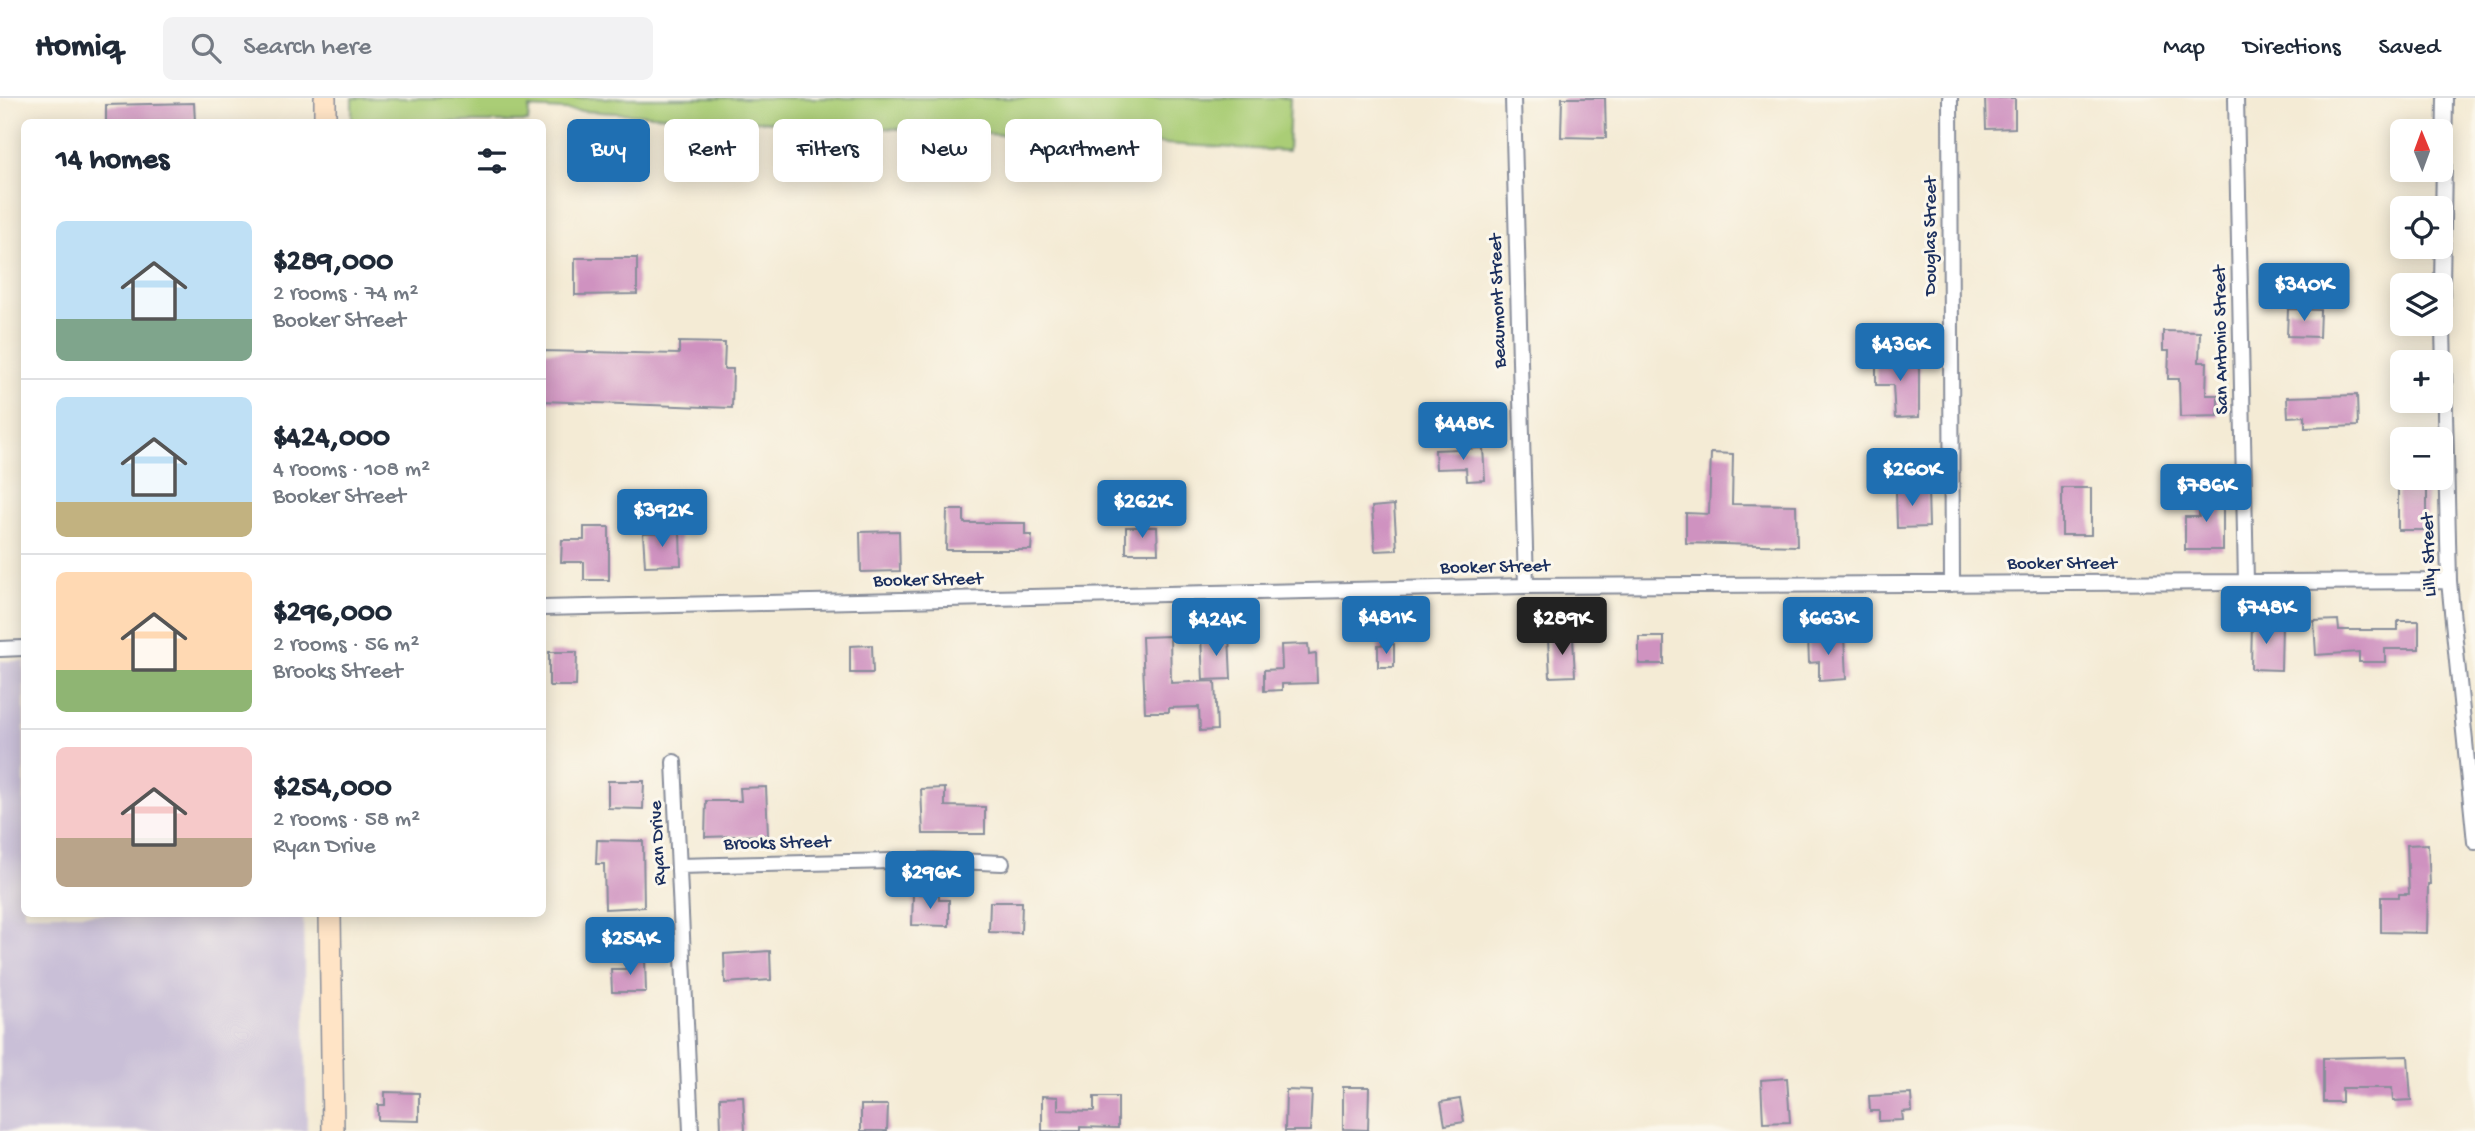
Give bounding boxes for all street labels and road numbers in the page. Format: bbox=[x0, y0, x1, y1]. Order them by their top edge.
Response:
street label: Douglas Street bbox=[1920, 174, 1943, 297]
street label: Beaumont Street bbox=[1485, 231, 1513, 370]
street label: San Antonio Street bbox=[2209, 263, 2235, 415]
street label: Lilly Street bbox=[2417, 510, 2443, 597]
street label: Booker Street bbox=[2006, 553, 2119, 576]
street label: Booker Street bbox=[1439, 556, 1552, 580]
street label: Booker Street bbox=[872, 569, 985, 593]
street label: Ryan Drive bbox=[645, 800, 673, 886]
street label: Brooks Street bbox=[722, 832, 833, 856]

